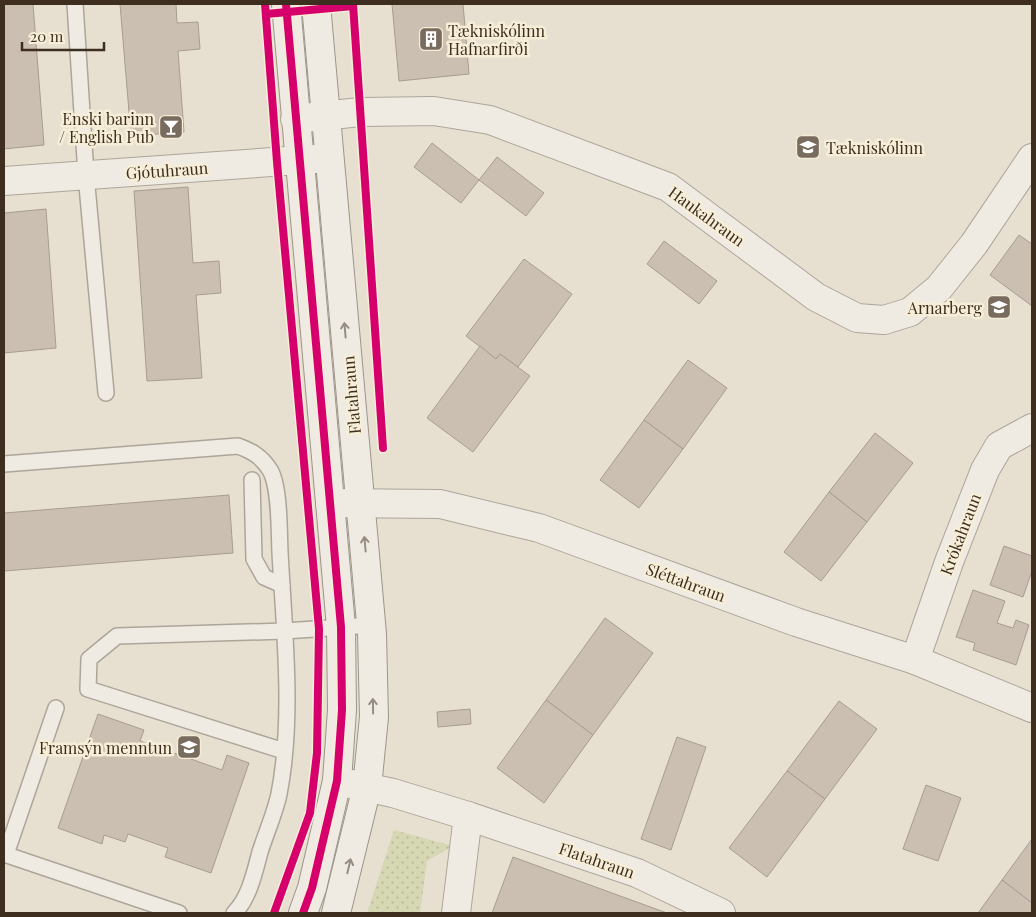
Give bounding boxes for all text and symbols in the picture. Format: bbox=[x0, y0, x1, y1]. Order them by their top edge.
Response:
scale bar bbox=[22, 20, 105, 52]
place label: Tækniskólinn Hafnarfirði bbox=[448, 20, 546, 59]
text: 20 m bbox=[30, 26, 64, 46]
building icon: Tækniskólinn Hafnarfirði bbox=[418, 26, 444, 52]
place label: Enski barinn / English Pub bbox=[59, 108, 154, 147]
bar icon: Enski barinn / English Pub bbox=[158, 114, 184, 140]
school or university icon: Tækniskólinn bbox=[795, 134, 821, 160]
place label: Tækniskólinn bbox=[826, 137, 924, 158]
street label: Gjótuhraun bbox=[125, 157, 209, 183]
street label: Haukahraun bbox=[665, 181, 750, 251]
school or university icon: Arnarberg bbox=[986, 294, 1012, 320]
place label: Arnarberg bbox=[907, 297, 983, 318]
one-way arrow bbox=[340, 322, 350, 338]
street label: Flatahraun bbox=[337, 355, 365, 435]
street label: Krókahraun bbox=[935, 490, 985, 578]
one-way arrow bbox=[360, 536, 369, 552]
street label: Sléttahraun bbox=[643, 558, 729, 606]
one-way arrow bbox=[369, 698, 378, 714]
school or university icon: Framsýn menntun bbox=[176, 734, 202, 760]
place label: Framsýn menntun bbox=[39, 737, 172, 758]
street label: Flatahraun bbox=[556, 837, 638, 883]
one-way arrow bbox=[345, 859, 354, 875]

